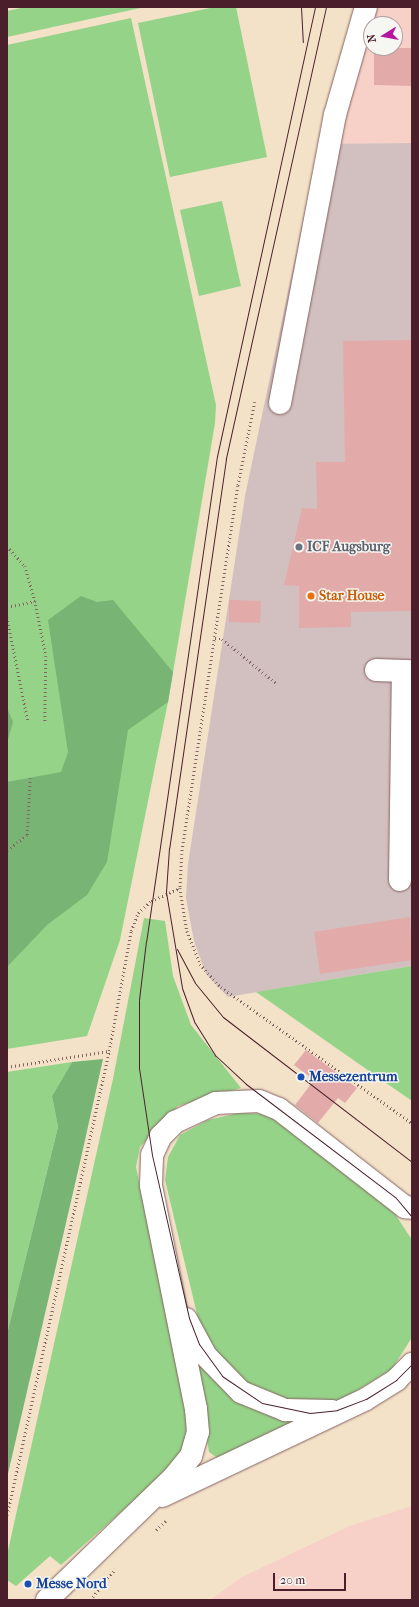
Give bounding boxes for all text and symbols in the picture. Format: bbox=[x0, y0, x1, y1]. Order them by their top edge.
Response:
north arrow bbox=[363, 16, 403, 56]
text: N bbox=[365, 33, 379, 44]
place label: ICF Augsburg bbox=[307, 539, 390, 555]
marker: ICF Augsburg bbox=[294, 542, 304, 552]
place label: Star House bbox=[319, 588, 385, 604]
marker: Star House bbox=[306, 591, 316, 601]
place label: Messezentrum bbox=[309, 1069, 398, 1085]
marker: Messezentrum bbox=[296, 1072, 306, 1082]
scale bar bbox=[275, 1565, 348, 1591]
text: 20 m bbox=[280, 1573, 305, 1587]
place label: Messe Nord bbox=[36, 1576, 107, 1592]
marker: Messe Nord bbox=[23, 1579, 33, 1589]

